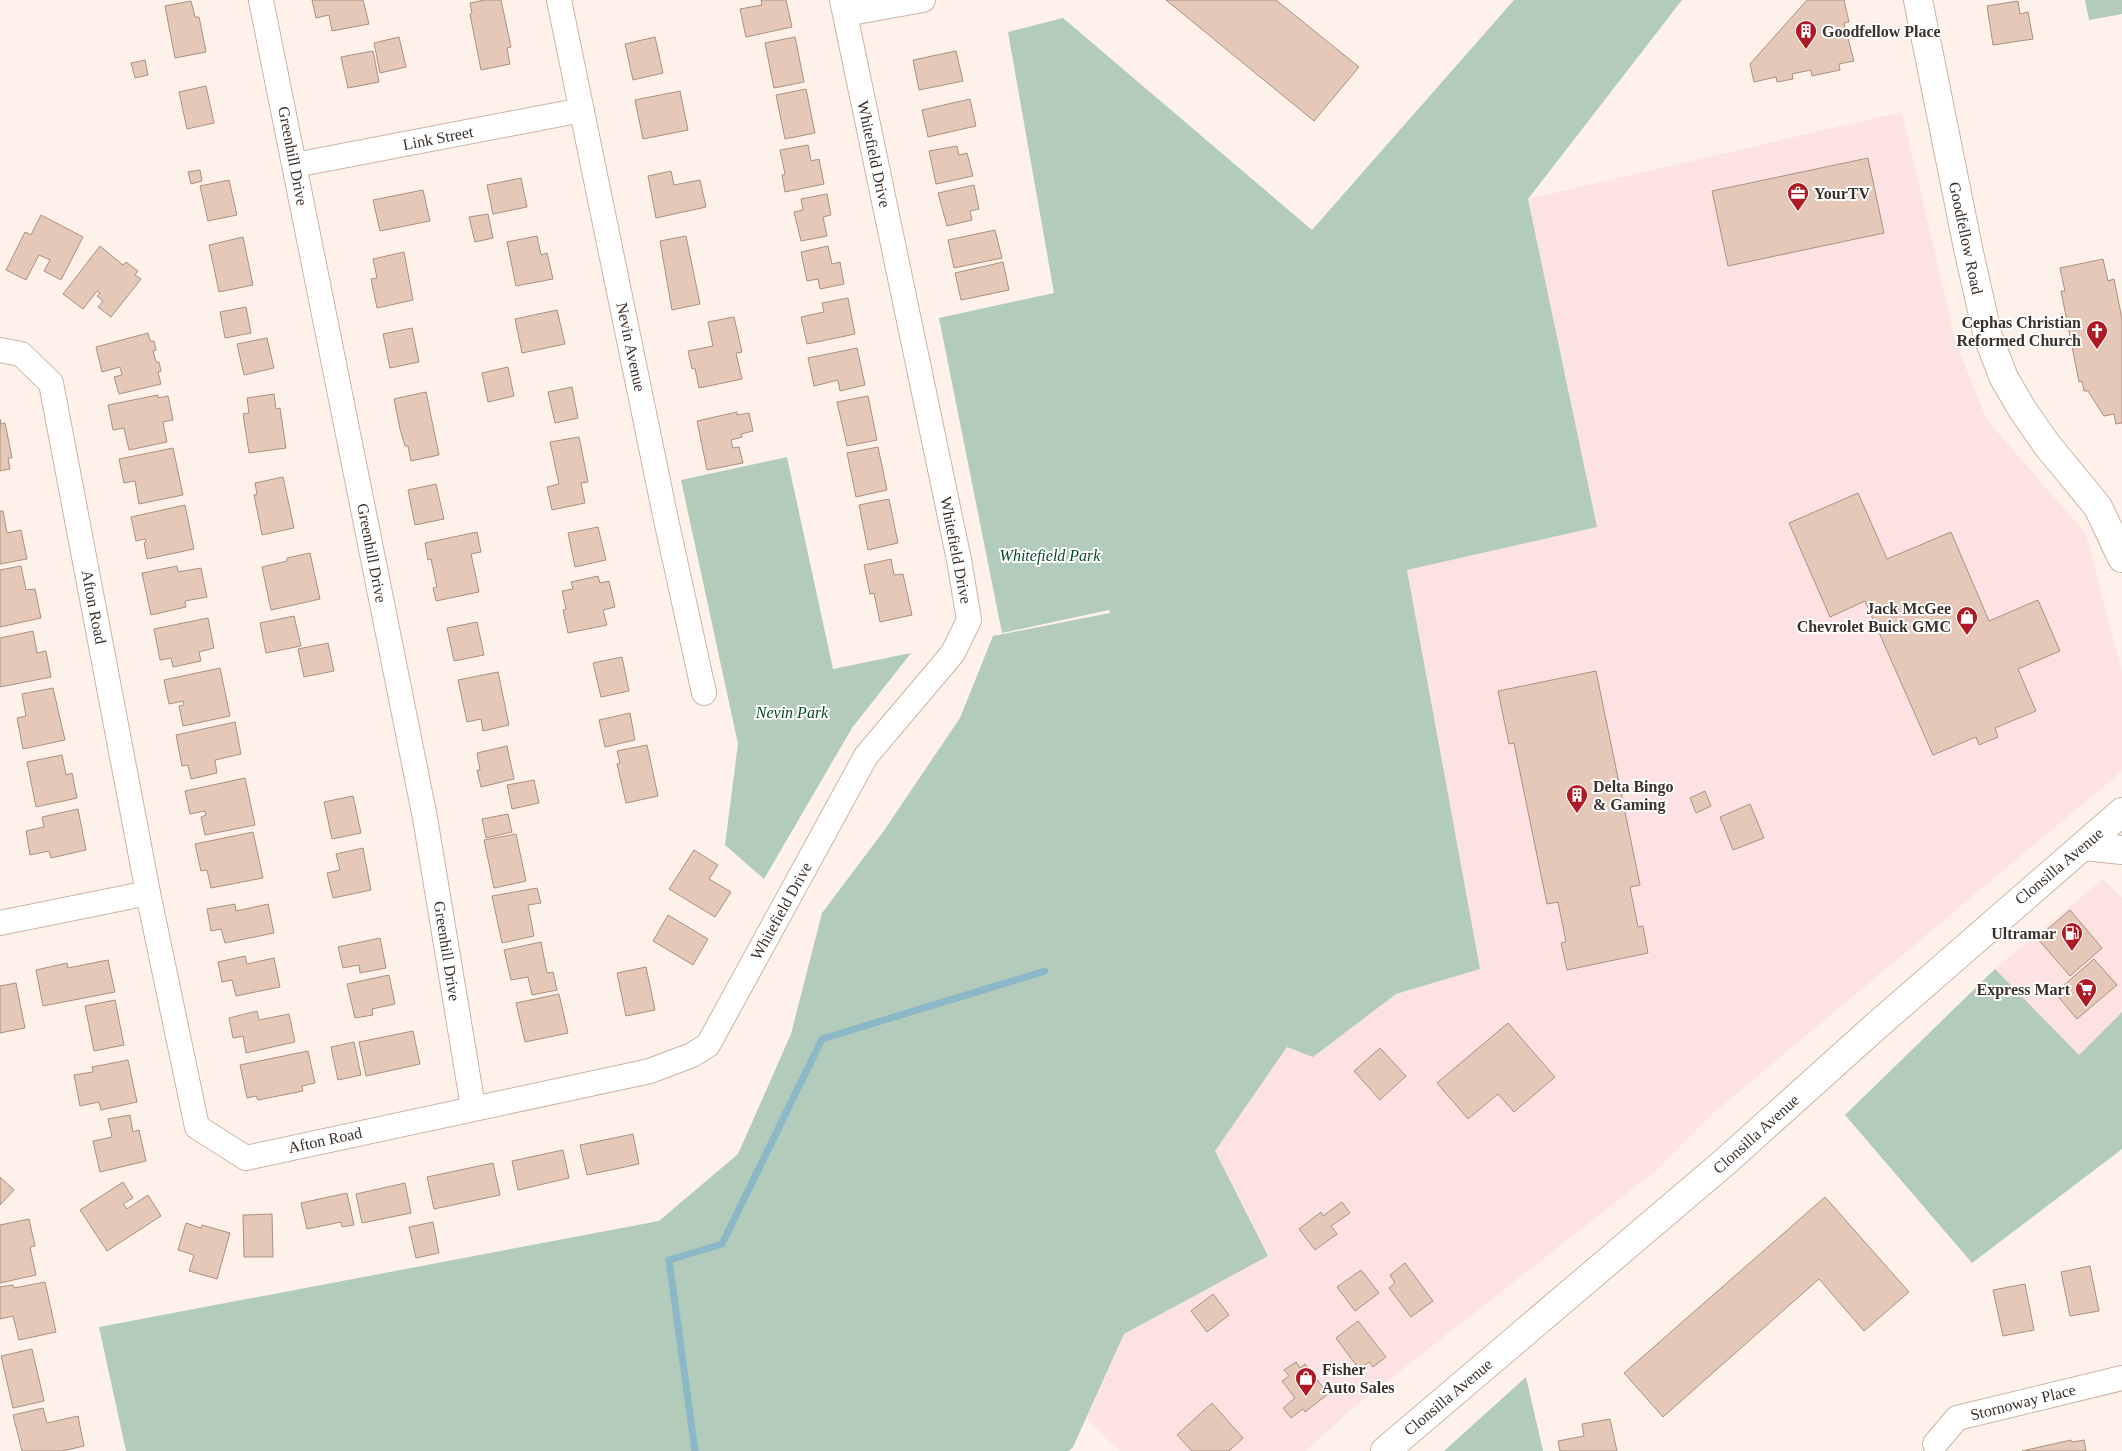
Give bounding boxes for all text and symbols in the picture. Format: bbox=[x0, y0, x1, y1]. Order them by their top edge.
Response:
building icon: Goodfellow Place bbox=[1794, 19, 1818, 50]
place label: Goodfellow Place bbox=[1822, 23, 1941, 40]
street label: Whitefield Drive bbox=[854, 99, 894, 209]
street label: Greenhill Drive bbox=[275, 105, 311, 207]
street label: Link Street bbox=[401, 123, 475, 153]
street label: Goodfellow Road bbox=[1946, 180, 1986, 296]
office icon: YourTV bbox=[1786, 181, 1810, 212]
place label: YourTV bbox=[1814, 185, 1870, 202]
street label: Nevin Avenue bbox=[613, 301, 649, 393]
place label: Cephas Christian Reformed Church bbox=[1956, 314, 2081, 349]
church icon: Cephas Christian Reformed Church bbox=[2085, 319, 2109, 350]
street label: Whitefield Drive bbox=[937, 495, 975, 605]
street label: Greenhill Drive bbox=[354, 502, 390, 604]
park label: Whitefield Park bbox=[1000, 547, 1101, 565]
street label: Afton Road bbox=[78, 569, 110, 645]
place label: Jack McGee Chevrolet Buick GMC bbox=[1797, 600, 1951, 635]
shop icon: Jack McGee Chevrolet Buick GMC bbox=[1955, 605, 1979, 636]
park label: Nevin Park bbox=[755, 704, 829, 721]
place label: Delta Bingo & Gaming bbox=[1593, 778, 1673, 814]
building icon: Delta Bingo & Gaming bbox=[1565, 783, 1589, 814]
street label: Clonsilla Avenue bbox=[2012, 824, 2106, 908]
street label: Whitefield Drive bbox=[747, 859, 815, 963]
street label: Greenhill Drive bbox=[431, 900, 463, 1002]
fuel station icon: Ultramar bbox=[2060, 921, 2084, 952]
place label: Ultramar bbox=[1991, 925, 2056, 942]
supermarket icon: Express Mart bbox=[2074, 977, 2098, 1008]
place label: Express Mart bbox=[1977, 981, 2071, 999]
street label: Clonsilla Avenue bbox=[1710, 1091, 1802, 1177]
street label: Afton Road bbox=[286, 1124, 364, 1156]
street label: Clonsilla Avenue bbox=[1401, 1355, 1495, 1439]
place label: Fisher Auto Sales bbox=[1322, 1361, 1394, 1396]
shop icon: Fisher Auto Sales bbox=[1294, 1366, 1318, 1397]
street label: Stornoway Place bbox=[1969, 1381, 2078, 1424]

